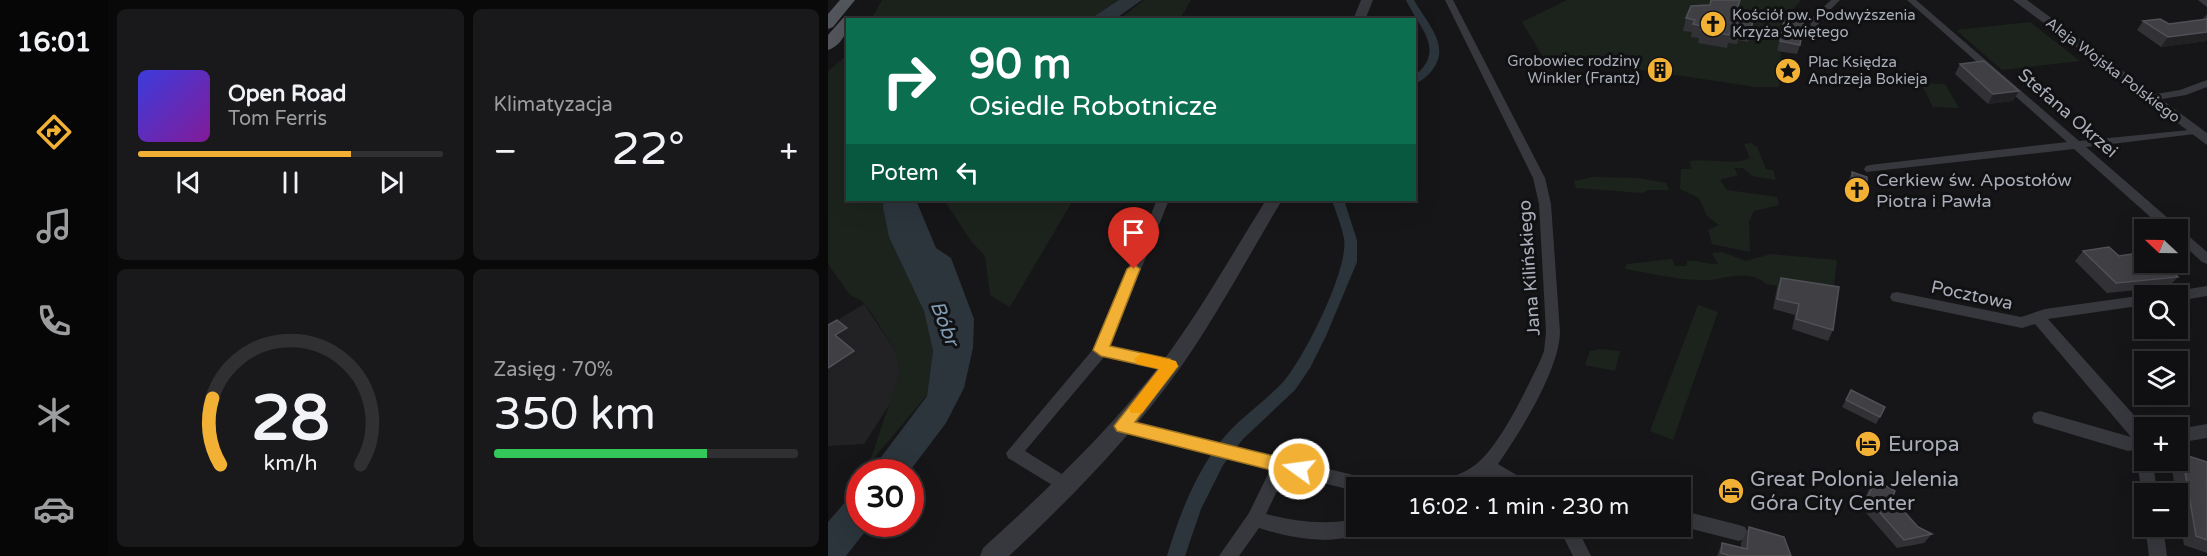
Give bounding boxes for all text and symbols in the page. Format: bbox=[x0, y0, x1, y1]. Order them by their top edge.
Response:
place label: Kościół pw. Podwyższenia Krzyża Świętego bbox=[1732, 6, 1916, 41]
church icon: Kościół pw. Podwyższenia Krzyża Świętego bbox=[1698, 9, 1728, 39]
street label: Aleja Wojska Polskiego bbox=[2042, 14, 2184, 126]
text: 16:01 bbox=[17, 26, 91, 59]
text: 90 m bbox=[969, 39, 1071, 90]
icon: right bbox=[870, 42, 948, 120]
place label: Grobowiec rodziny Winkler (Frantz) bbox=[1507, 52, 1640, 87]
place label: Plac Księdza Andrzeja Bokieja bbox=[1808, 53, 1928, 88]
building icon: Grobowiec rodziny Winkler (Frantz) bbox=[1645, 55, 1675, 85]
place icon: Plac Księdza Andrzeja Bokieja bbox=[1773, 56, 1803, 86]
street label: Stefana Okrzei bbox=[2014, 64, 2122, 162]
text: Open Road bbox=[228, 81, 346, 107]
text: Osiedle Robotnicze bbox=[969, 90, 1217, 123]
text: Klimatyzacja bbox=[494, 93, 613, 117]
text: Tom Ferris bbox=[228, 107, 327, 131]
icon: directions bbox=[33, 111, 75, 153]
text: 22° bbox=[611, 123, 685, 177]
text: − bbox=[494, 132, 517, 171]
text: + bbox=[779, 132, 798, 171]
icon: left bbox=[951, 156, 984, 189]
text: Potem bbox=[870, 160, 939, 186]
icon: previous bbox=[172, 166, 205, 199]
icon: pause bbox=[274, 166, 307, 199]
icon: next bbox=[375, 166, 408, 199]
place label: Cerkiew św. Apostołów Piotra i Pawła bbox=[1876, 169, 2072, 212]
church icon: Cerkiew św. Apostołów Piotra i Pawła bbox=[1842, 175, 1872, 205]
street label: Jana Kilińskiego bbox=[1513, 199, 1545, 337]
icon: music bbox=[33, 205, 75, 247]
pin bbox=[1108, 207, 1159, 269]
icon: arrive bbox=[1117, 216, 1150, 249]
north arrow bbox=[2134, 219, 2188, 273]
map controls bbox=[2134, 219, 2188, 537]
street label: Pocztowa bbox=[1929, 276, 2015, 314]
button: search bbox=[2134, 285, 2188, 339]
water label: Bóbr bbox=[925, 297, 964, 351]
icon: phone bbox=[33, 300, 75, 342]
button: layers bbox=[2134, 351, 2188, 405]
text: Zasięg · 70% bbox=[494, 358, 613, 382]
text: 28 bbox=[251, 382, 329, 457]
text: 350 km bbox=[494, 388, 656, 442]
icon: climate bbox=[33, 394, 75, 436]
button: + bbox=[2134, 417, 2188, 471]
hotel icon: Europa bbox=[1853, 429, 1883, 459]
place label: Europa bbox=[1888, 432, 1959, 457]
position arrow bbox=[1267, 437, 1331, 501]
text: km/h bbox=[263, 450, 317, 476]
speed limit sign: 30 bbox=[846, 459, 924, 537]
place label: Great Polonia Jelenia Góra City Center bbox=[1750, 467, 1959, 516]
hotel icon: Great Polonia Jelenia Góra City Center bbox=[1716, 476, 1746, 506]
button: − bbox=[2134, 483, 2188, 537]
icon: car bbox=[33, 488, 75, 530]
text: 16:02 · 1 min · 230 m bbox=[1408, 494, 1629, 520]

